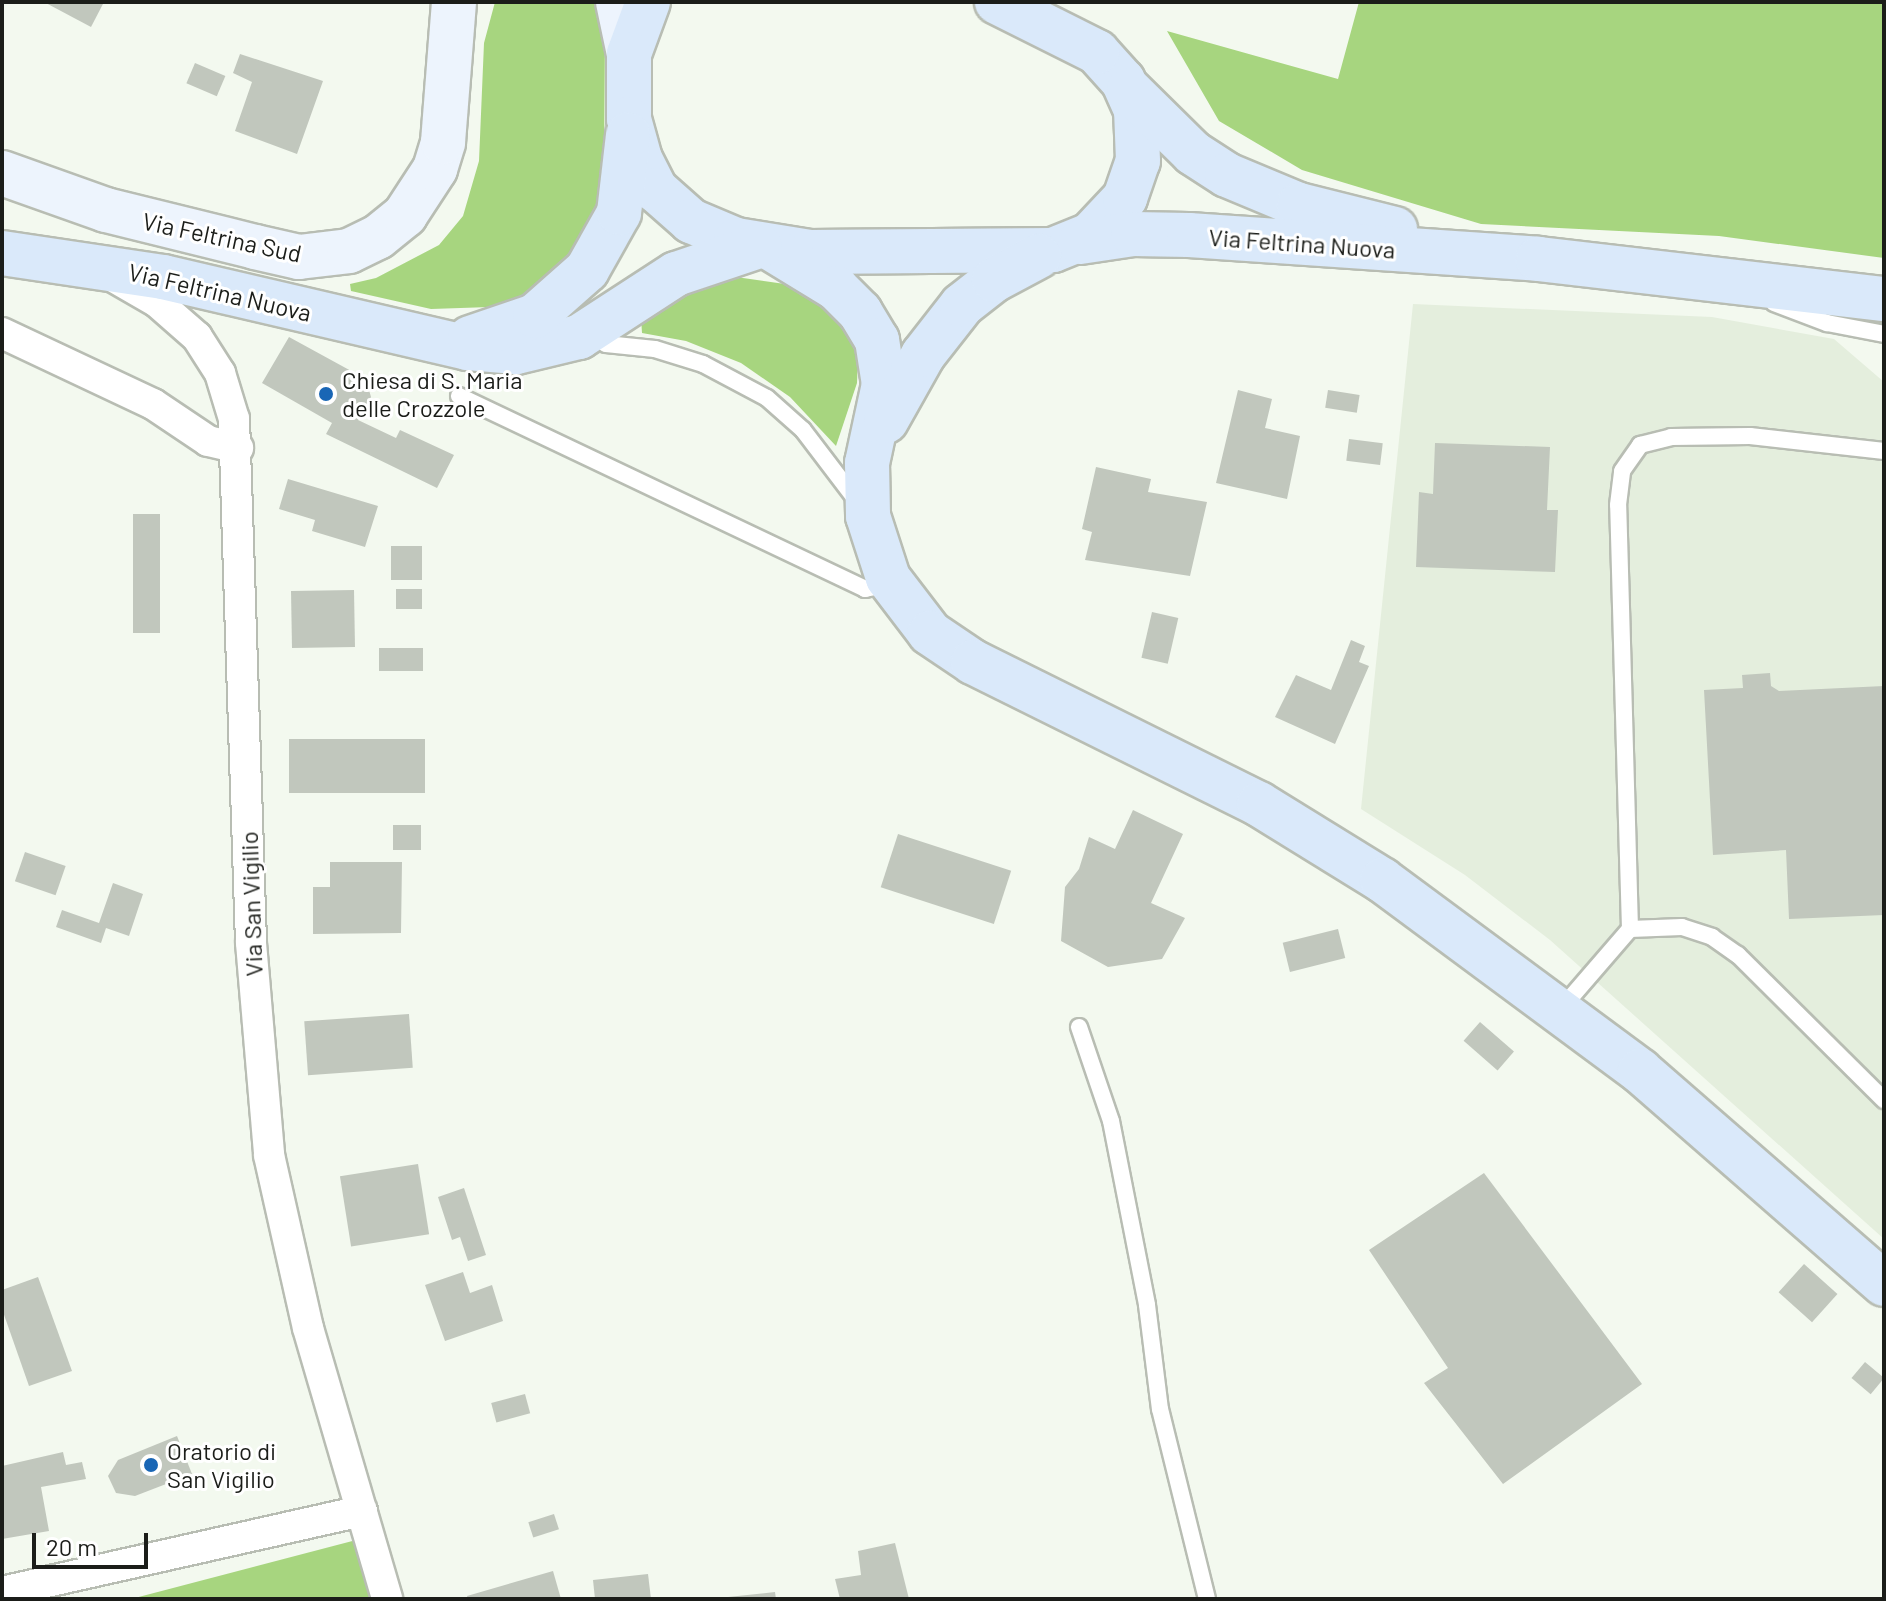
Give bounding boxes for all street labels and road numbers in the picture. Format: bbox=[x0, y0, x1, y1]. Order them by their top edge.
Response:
street label: Via Feltrina Sud bbox=[140, 206, 304, 268]
street label: Via Feltrina Nuova bbox=[1208, 222, 1396, 264]
street label: Via Feltrina Nuova bbox=[126, 257, 314, 327]
street label: Via San Vigilio bbox=[234, 831, 268, 977]

